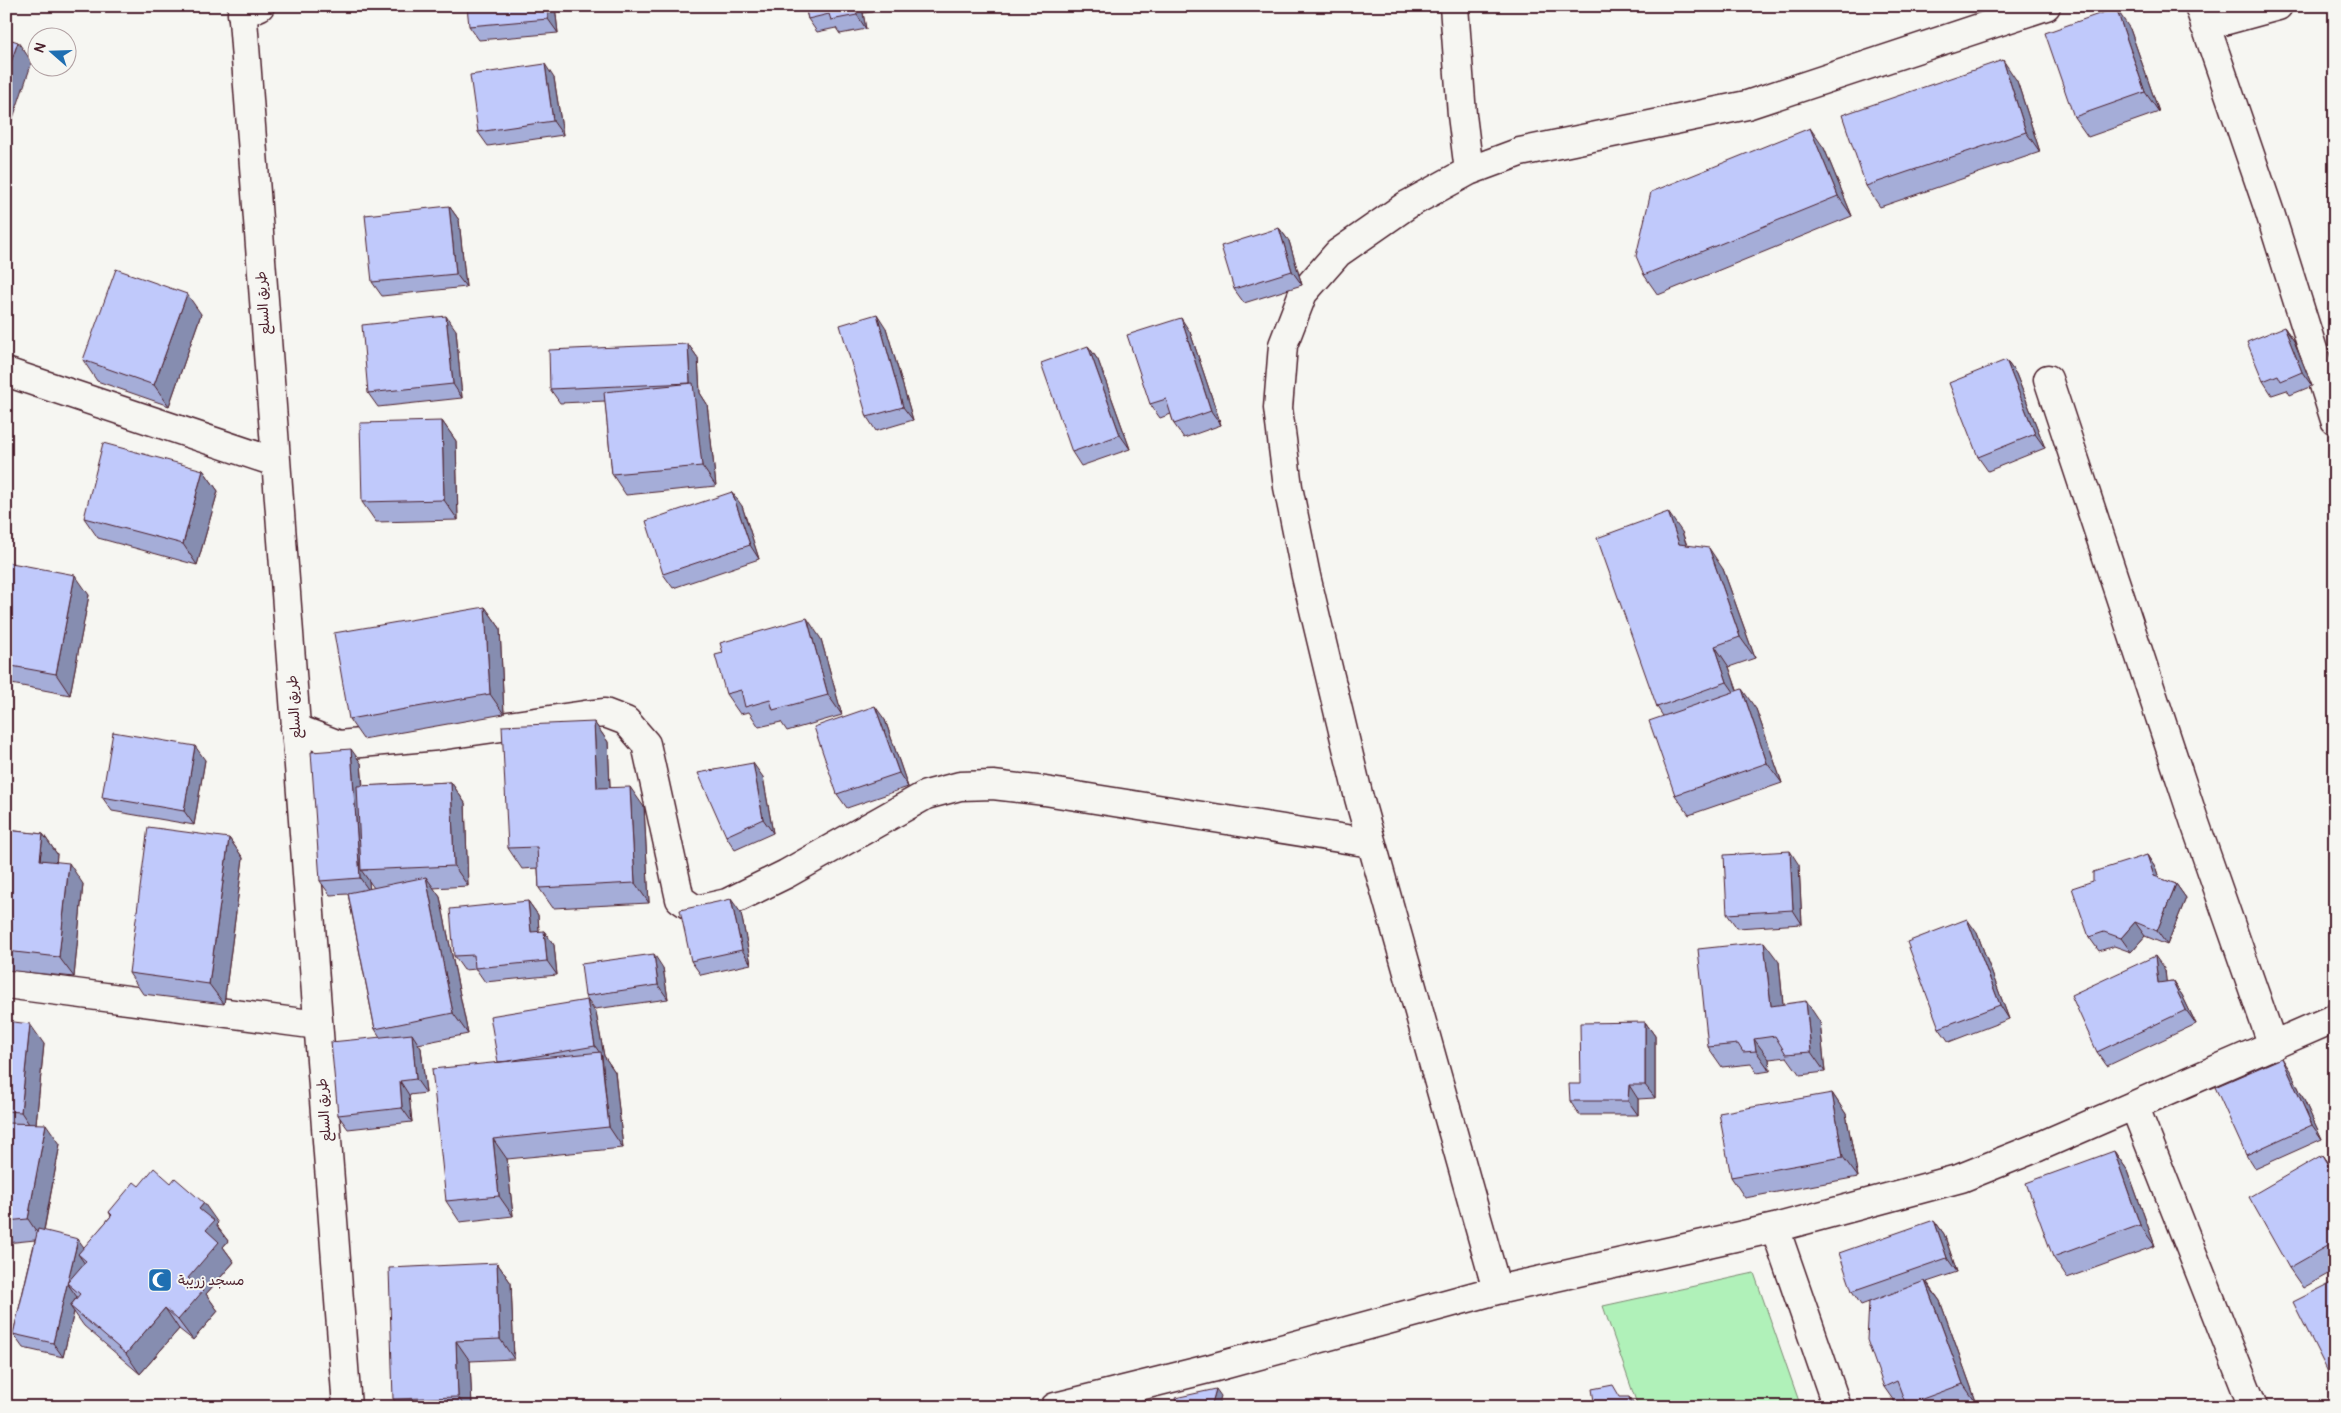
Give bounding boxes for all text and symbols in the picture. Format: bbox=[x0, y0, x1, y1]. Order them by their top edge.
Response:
north arrow bbox=[28, 28, 78, 78]
text: N bbox=[31, 40, 50, 55]
street label: طريق السلع bbox=[252, 270, 276, 335]
street label: طريق السلع bbox=[283, 674, 307, 739]
street label: طريق السلع bbox=[313, 1077, 337, 1142]
mosque icon: مسجد زريبة bbox=[147, 1267, 173, 1293]
place label: مسجد زريبة bbox=[178, 1272, 244, 1289]

